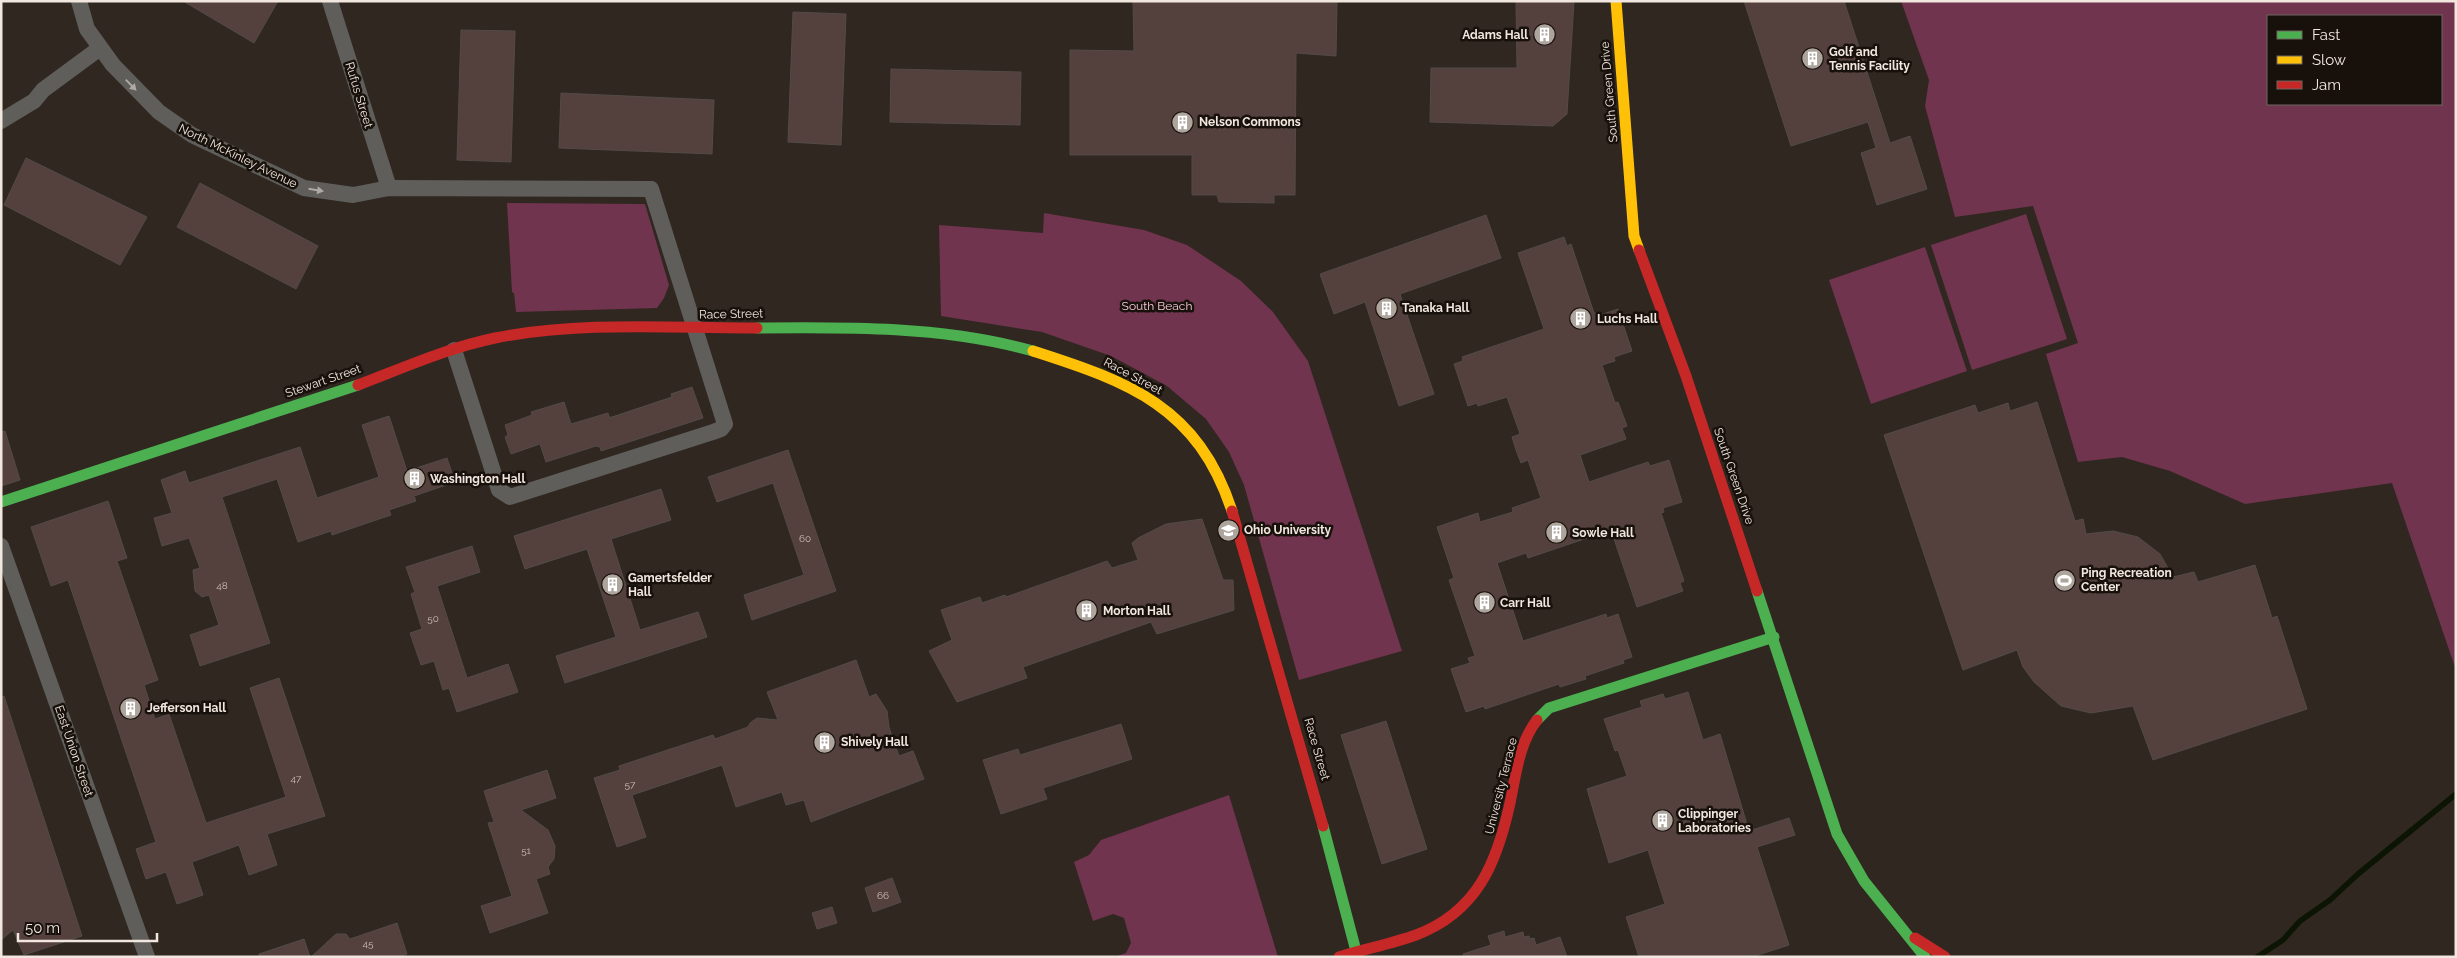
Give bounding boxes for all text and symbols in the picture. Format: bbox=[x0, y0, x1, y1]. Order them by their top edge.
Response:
legend bbox=[2267, 15, 2442, 105]
building icon: Adams Hall bbox=[1532, 23, 1556, 47]
text: Fast bbox=[2312, 26, 2340, 44]
place label: Adams Hall bbox=[1462, 28, 1528, 42]
street label: South Green Drive bbox=[1598, 41, 1620, 143]
place label: Golf and Tennis Facility bbox=[1829, 45, 1910, 73]
building icon: Golf and Tennis Facility bbox=[1801, 47, 1825, 71]
text: Slow bbox=[2312, 51, 2346, 69]
street label: Rufus Street bbox=[342, 60, 376, 130]
text: Jam bbox=[2312, 76, 2341, 94]
one-way arrow bbox=[125, 79, 137, 91]
building icon: Nelson Commons bbox=[1171, 110, 1195, 134]
place label: Nelson Commons bbox=[1199, 115, 1301, 129]
street label: North McKinley Avenue bbox=[176, 121, 300, 191]
one-way arrow bbox=[308, 187, 324, 195]
building icon: Tanaka Hall bbox=[1374, 296, 1398, 320]
park label: South Beach bbox=[1122, 299, 1192, 313]
place label: Tanaka Hall bbox=[1402, 301, 1469, 315]
street label: Race Street bbox=[699, 306, 763, 322]
building icon: Luchs Hall bbox=[1569, 307, 1593, 331]
place label: Luchs Hall bbox=[1597, 312, 1658, 326]
street label: Race Street bbox=[1101, 355, 1165, 397]
street label: Stewart Street bbox=[284, 362, 362, 400]
street label: South Green Drive bbox=[1711, 426, 1757, 526]
building icon: Washington Hall bbox=[402, 467, 426, 491]
place label: Washington Hall bbox=[430, 472, 525, 486]
school or university icon: Ohio University bbox=[1216, 518, 1240, 542]
building icon: Sowle Hall bbox=[1544, 521, 1568, 545]
place label: Ohio University bbox=[1244, 523, 1332, 537]
place label: Sowle Hall bbox=[1572, 526, 1634, 540]
house number: 60 bbox=[799, 533, 811, 544]
place label: Ping Recreation Center bbox=[2081, 566, 2172, 594]
sports icon: Ping Recreation Center bbox=[2053, 568, 2077, 592]
place label: Gamertsfelder Hall bbox=[628, 571, 712, 599]
building icon: Gamertsfelder Hall bbox=[600, 573, 624, 597]
house number: 48 bbox=[216, 580, 228, 591]
building icon: Carr Hall bbox=[1472, 591, 1496, 615]
place label: Carr Hall bbox=[1500, 596, 1551, 610]
building icon: Morton Hall bbox=[1075, 599, 1099, 623]
place label: Morton Hall bbox=[1103, 604, 1171, 618]
house number: 50 bbox=[427, 613, 439, 624]
building icon: Jefferson Hall bbox=[119, 696, 143, 720]
place label: Jefferson Hall bbox=[147, 701, 226, 715]
street label: East Union Street bbox=[52, 703, 96, 799]
street label: Race Street bbox=[1301, 716, 1333, 782]
building icon: Shively Hall bbox=[813, 730, 837, 754]
place label: Shively Hall bbox=[841, 735, 908, 749]
street label: University Terrace bbox=[1482, 736, 1520, 836]
house number: 47 bbox=[291, 773, 302, 784]
house number: 57 bbox=[625, 779, 636, 790]
place label: Clippinger Laboratories bbox=[1678, 807, 1751, 835]
building icon: Clippinger Laboratories bbox=[1650, 809, 1674, 833]
house number: 51 bbox=[521, 845, 532, 856]
house number: 66 bbox=[877, 890, 889, 901]
scale bar bbox=[18, 910, 156, 942]
text: 50 m bbox=[25, 919, 60, 937]
house number: 45 bbox=[363, 938, 374, 949]

